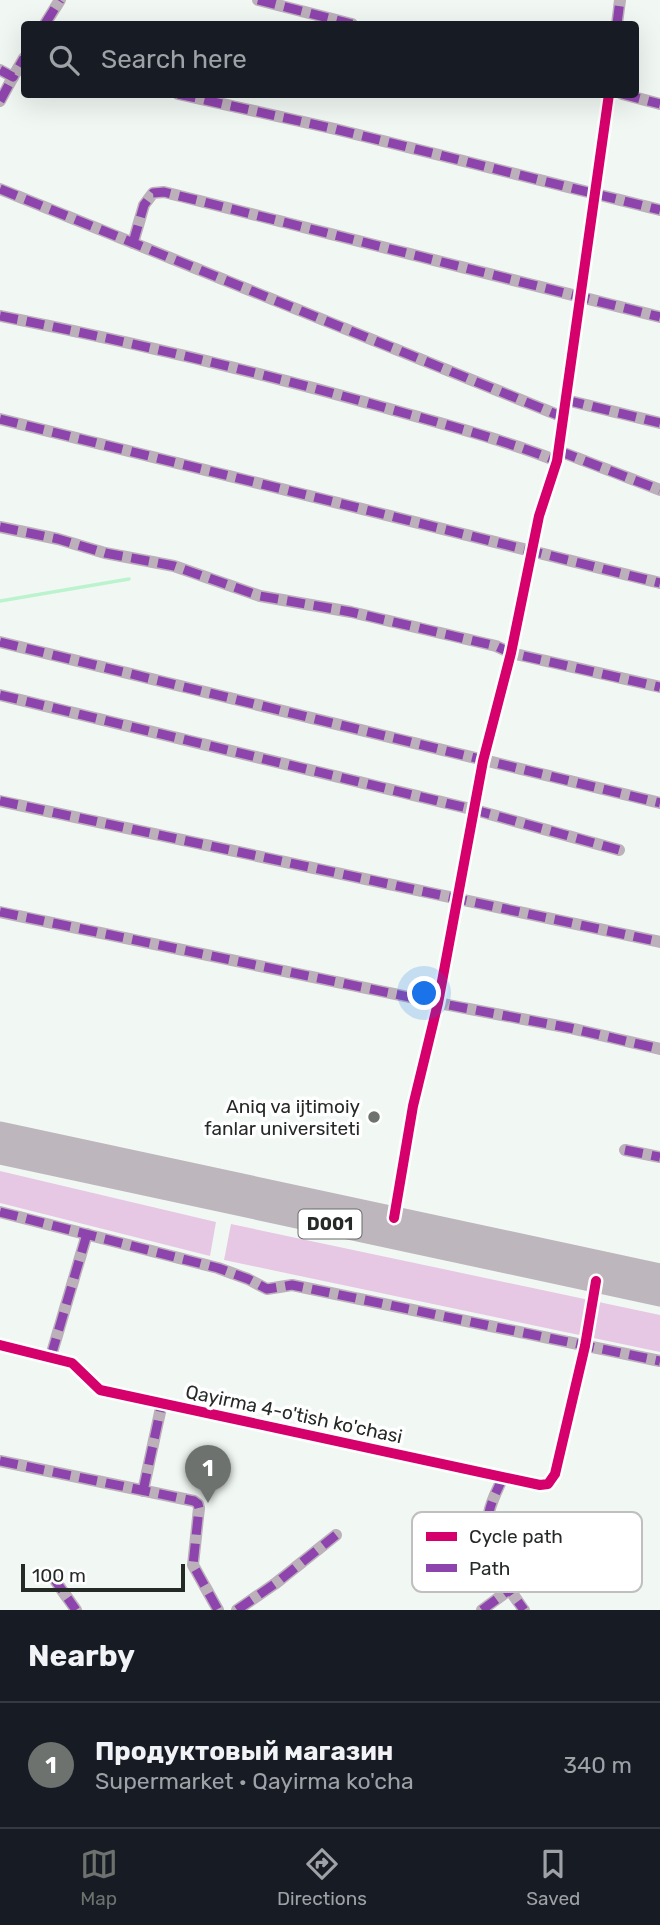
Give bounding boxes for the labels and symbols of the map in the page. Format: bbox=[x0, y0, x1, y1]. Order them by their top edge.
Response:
your location bbox=[407, 976, 441, 1010]
place label: Aniq va ijtimoiy fanlar universiteti bbox=[204, 1095, 360, 1140]
marker: Aniq va ijtimoiy fanlar universiteti bbox=[366, 1109, 382, 1125]
road number: D001 bbox=[298, 1210, 362, 1238]
street label: Qayirma 4-o'tish ko'chasi bbox=[184, 1380, 404, 1448]
pin: 1 bbox=[185, 1445, 231, 1503]
legend bbox=[412, 1512, 642, 1592]
text: Cycle path bbox=[469, 1525, 563, 1548]
text: Path bbox=[469, 1557, 510, 1580]
scale bar bbox=[21, 1561, 186, 1593]

